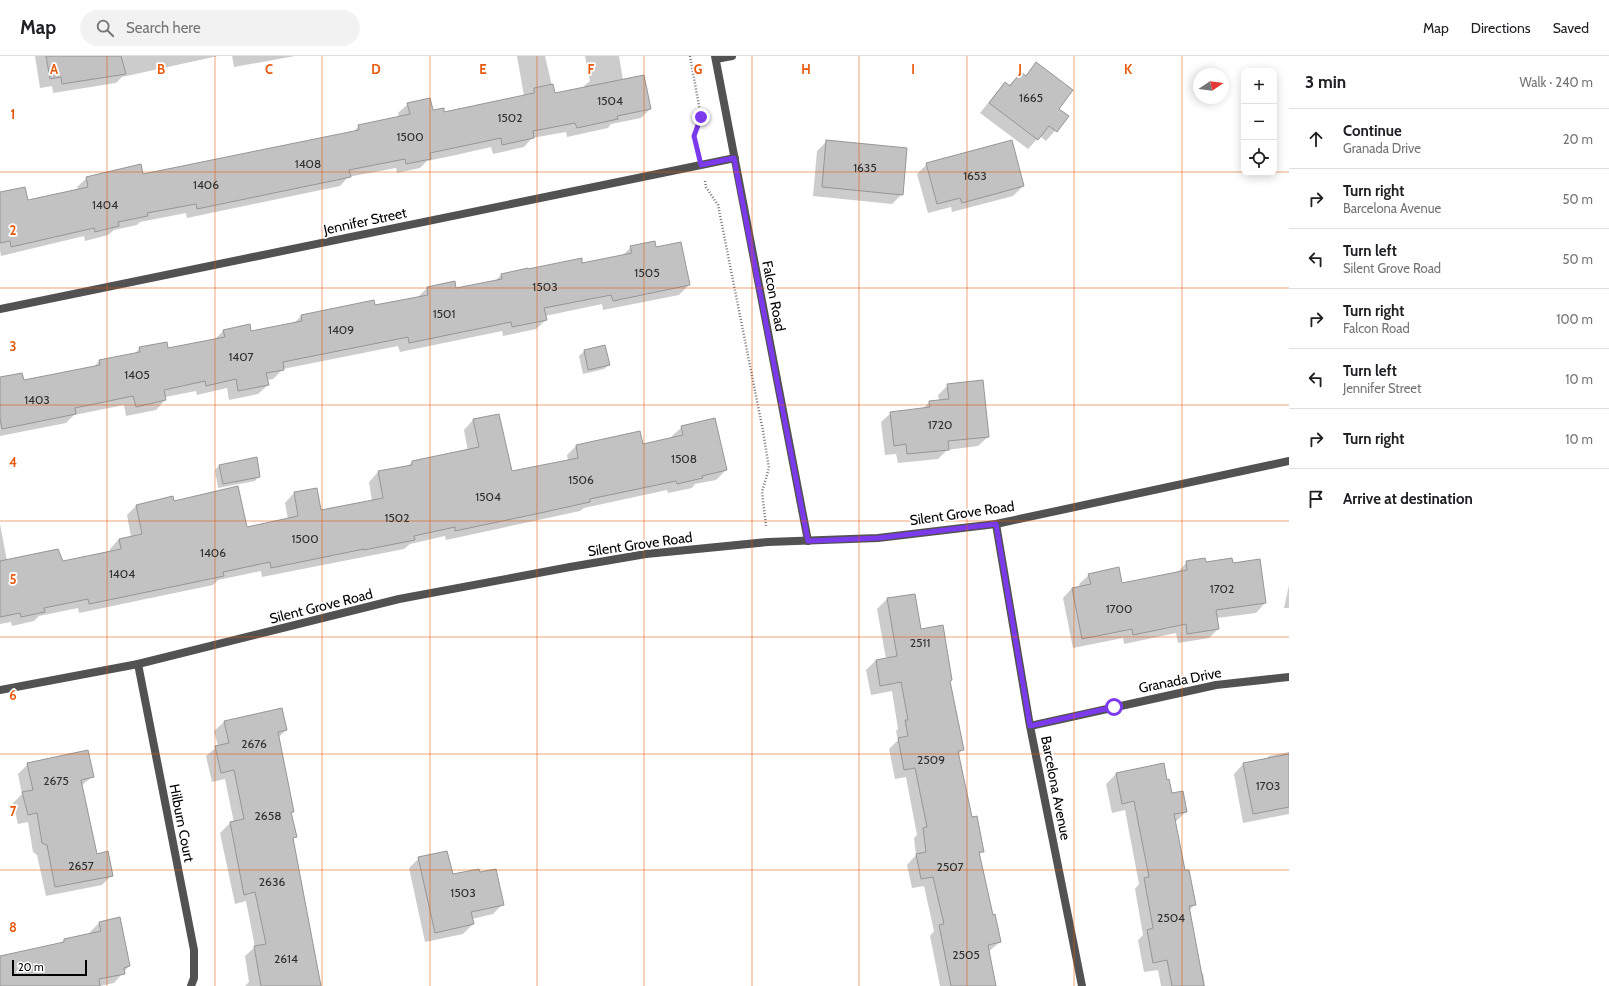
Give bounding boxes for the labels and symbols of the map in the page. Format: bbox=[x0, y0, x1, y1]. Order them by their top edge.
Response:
text: A bbox=[50, 61, 59, 77]
text: B bbox=[157, 61, 165, 77]
text: C bbox=[265, 61, 273, 77]
text: D bbox=[371, 61, 381, 77]
text: E bbox=[479, 61, 487, 77]
text: F bbox=[588, 61, 595, 77]
text: G bbox=[694, 61, 703, 77]
text: H bbox=[801, 61, 811, 77]
text: I bbox=[911, 61, 915, 77]
text: J bbox=[1017, 61, 1022, 77]
text: K bbox=[1124, 61, 1133, 77]
north arrow bbox=[1193, 68, 1229, 104]
house number: 1665 bbox=[1019, 90, 1043, 105]
house number: 1504 bbox=[597, 93, 623, 108]
text: 1 bbox=[11, 106, 15, 122]
route end bbox=[692, 108, 710, 126]
house number: 1502 bbox=[497, 110, 523, 125]
house number: 1500 bbox=[396, 129, 424, 144]
house number: 1408 bbox=[295, 156, 321, 171]
house number: 1635 bbox=[853, 160, 877, 175]
house number: 1653 bbox=[963, 168, 987, 183]
house number: 1406 bbox=[193, 177, 219, 192]
house number: 1404 bbox=[92, 197, 118, 212]
street label: Jennifer Street bbox=[321, 203, 408, 239]
text: 2 bbox=[10, 222, 17, 238]
street label: Falcon Road bbox=[758, 259, 790, 333]
house number: 1505 bbox=[634, 265, 660, 280]
house number: 1503 bbox=[532, 279, 558, 294]
house number: 1501 bbox=[433, 306, 455, 321]
house number: 1409 bbox=[328, 322, 354, 337]
text: 3 bbox=[9, 338, 17, 354]
house number: 1407 bbox=[228, 349, 254, 364]
house number: 1405 bbox=[124, 367, 150, 382]
house number: 1403 bbox=[24, 392, 50, 407]
house number: 1720 bbox=[928, 417, 952, 432]
house number: 1508 bbox=[671, 451, 697, 466]
text: 4 bbox=[9, 454, 17, 470]
house number: 1506 bbox=[568, 472, 594, 487]
house number: 1504 bbox=[475, 489, 501, 504]
street label: Silent Grove Road bbox=[908, 497, 1016, 529]
house number: 1502 bbox=[384, 510, 410, 525]
street label: Silent Grove Road bbox=[586, 528, 694, 560]
house number: 1500 bbox=[291, 531, 319, 546]
house number: 1406 bbox=[200, 545, 226, 560]
house number: 1404 bbox=[109, 566, 135, 581]
text: 5 bbox=[10, 571, 17, 587]
house number: 1702 bbox=[1210, 581, 1234, 596]
street label: Silent Grove Road bbox=[268, 584, 374, 628]
house number: 1700 bbox=[1106, 601, 1132, 616]
house number: 2511 bbox=[910, 635, 930, 650]
street label: Granada Drive bbox=[1137, 663, 1223, 697]
text: 6 bbox=[9, 687, 17, 703]
route start bbox=[1105, 698, 1123, 716]
street label: Barcelona Avenue bbox=[1037, 734, 1075, 842]
house number: 2676 bbox=[241, 736, 267, 751]
house number: 2509 bbox=[917, 752, 945, 767]
house number: 2675 bbox=[43, 773, 69, 788]
house number: 1703 bbox=[1256, 778, 1280, 793]
street label: Hilburn Court bbox=[166, 782, 198, 864]
text: 7 bbox=[10, 803, 17, 819]
house number: 2658 bbox=[255, 808, 281, 823]
house number: 2657 bbox=[68, 858, 94, 873]
house number: 2507 bbox=[936, 859, 964, 874]
house number: 2636 bbox=[259, 874, 285, 889]
house number: 1503 bbox=[450, 885, 476, 900]
house number: 2504 bbox=[1157, 910, 1185, 925]
text: 8 bbox=[9, 919, 17, 935]
house number: 2505 bbox=[952, 947, 980, 962]
house number: 2614 bbox=[274, 951, 298, 966]
scale bar bbox=[12, 958, 87, 977]

